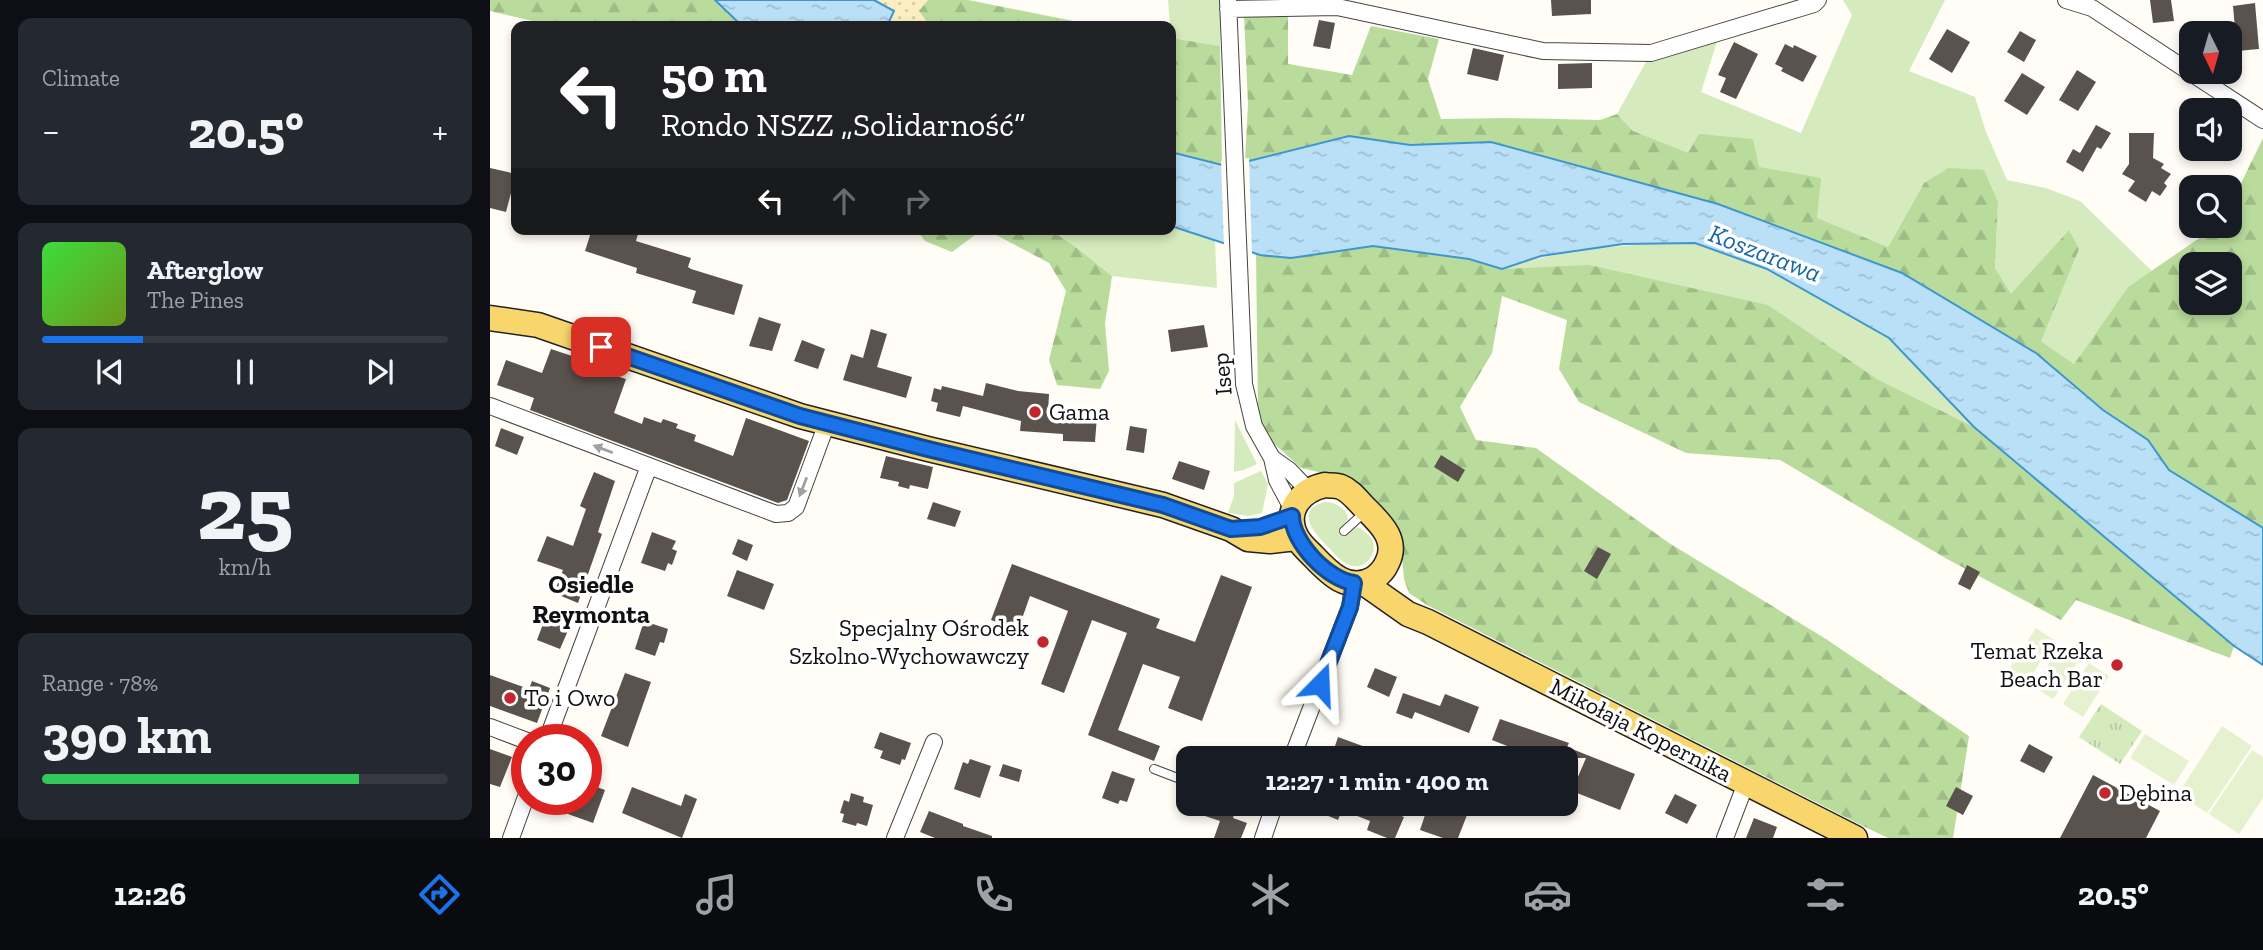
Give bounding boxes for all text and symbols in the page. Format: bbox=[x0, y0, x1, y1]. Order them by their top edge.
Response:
north arrow bbox=[2179, 21, 2242, 84]
map controls bbox=[2179, 21, 2242, 315]
text: 50 m bbox=[661, 46, 767, 105]
icon: left bbox=[546, 49, 637, 140]
text: Climate bbox=[42, 64, 120, 92]
button: sound bbox=[2179, 98, 2242, 161]
text: 20.5° bbox=[188, 99, 304, 161]
text: Rondo NSZZ „Solidarność” bbox=[661, 106, 1026, 144]
text: − bbox=[42, 108, 60, 154]
text: + bbox=[432, 108, 448, 154]
button: search bbox=[2179, 175, 2242, 238]
icon: left bbox=[752, 182, 790, 220]
icon: ahead bbox=[825, 182, 863, 220]
icon: right bbox=[898, 182, 936, 220]
water label: Koszarawa bbox=[1704, 217, 1826, 289]
button: layers bbox=[2179, 252, 2242, 315]
text: Afterglow bbox=[147, 254, 263, 286]
text: The Pines bbox=[147, 286, 244, 314]
pin bbox=[571, 317, 631, 377]
icon: arrive bbox=[582, 328, 620, 366]
street label: Isep bbox=[1205, 352, 1238, 397]
icon: previous bbox=[91, 353, 129, 391]
icon: pause bbox=[226, 353, 264, 391]
icon: next bbox=[361, 353, 399, 391]
place label: Gama bbox=[1049, 397, 1110, 426]
marker: Gama bbox=[1027, 404, 1043, 420]
one-way arrow bbox=[593, 443, 614, 454]
text: 25 bbox=[197, 453, 293, 562]
one-way arrow bbox=[798, 476, 809, 497]
text: km/h bbox=[219, 553, 271, 581]
district label: Osiedle Reymonta bbox=[532, 568, 650, 630]
place label: Specjalny Ośrodek Szkolno-Wychowawczy bbox=[789, 613, 1030, 670]
marker: Specjalny Ośrodek Szkolno-Wychowawczy bbox=[1035, 634, 1051, 650]
place label: Temat Rzeka Beach Bar bbox=[1970, 636, 2103, 693]
position arrow bbox=[1283, 647, 1357, 721]
marker: Temat Rzeka Beach Bar bbox=[2109, 657, 2125, 673]
text: Range · 78% bbox=[42, 669, 158, 697]
street label: Mikołaja Kopernika bbox=[1546, 671, 1737, 788]
place label: To i Owo bbox=[524, 683, 615, 712]
marker: To i Owo bbox=[502, 690, 518, 706]
text: 390 km bbox=[42, 704, 212, 766]
speed limit sign: 30 bbox=[511, 724, 602, 815]
text: 12:27 · 1 min · 400 m bbox=[1266, 765, 1488, 797]
place label: Dębina bbox=[2119, 778, 2192, 807]
marker: Dębina bbox=[2097, 785, 2113, 801]
icon: directions bbox=[415, 870, 464, 919]
icon: music bbox=[692, 870, 741, 919]
icon: phone bbox=[969, 870, 1018, 919]
icon: climate bbox=[1246, 870, 1295, 919]
icon: car bbox=[1523, 870, 1572, 919]
icon: filters bbox=[1801, 870, 1850, 919]
text: 12:26 bbox=[114, 875, 186, 913]
text: 20.5° bbox=[2078, 875, 2149, 913]

